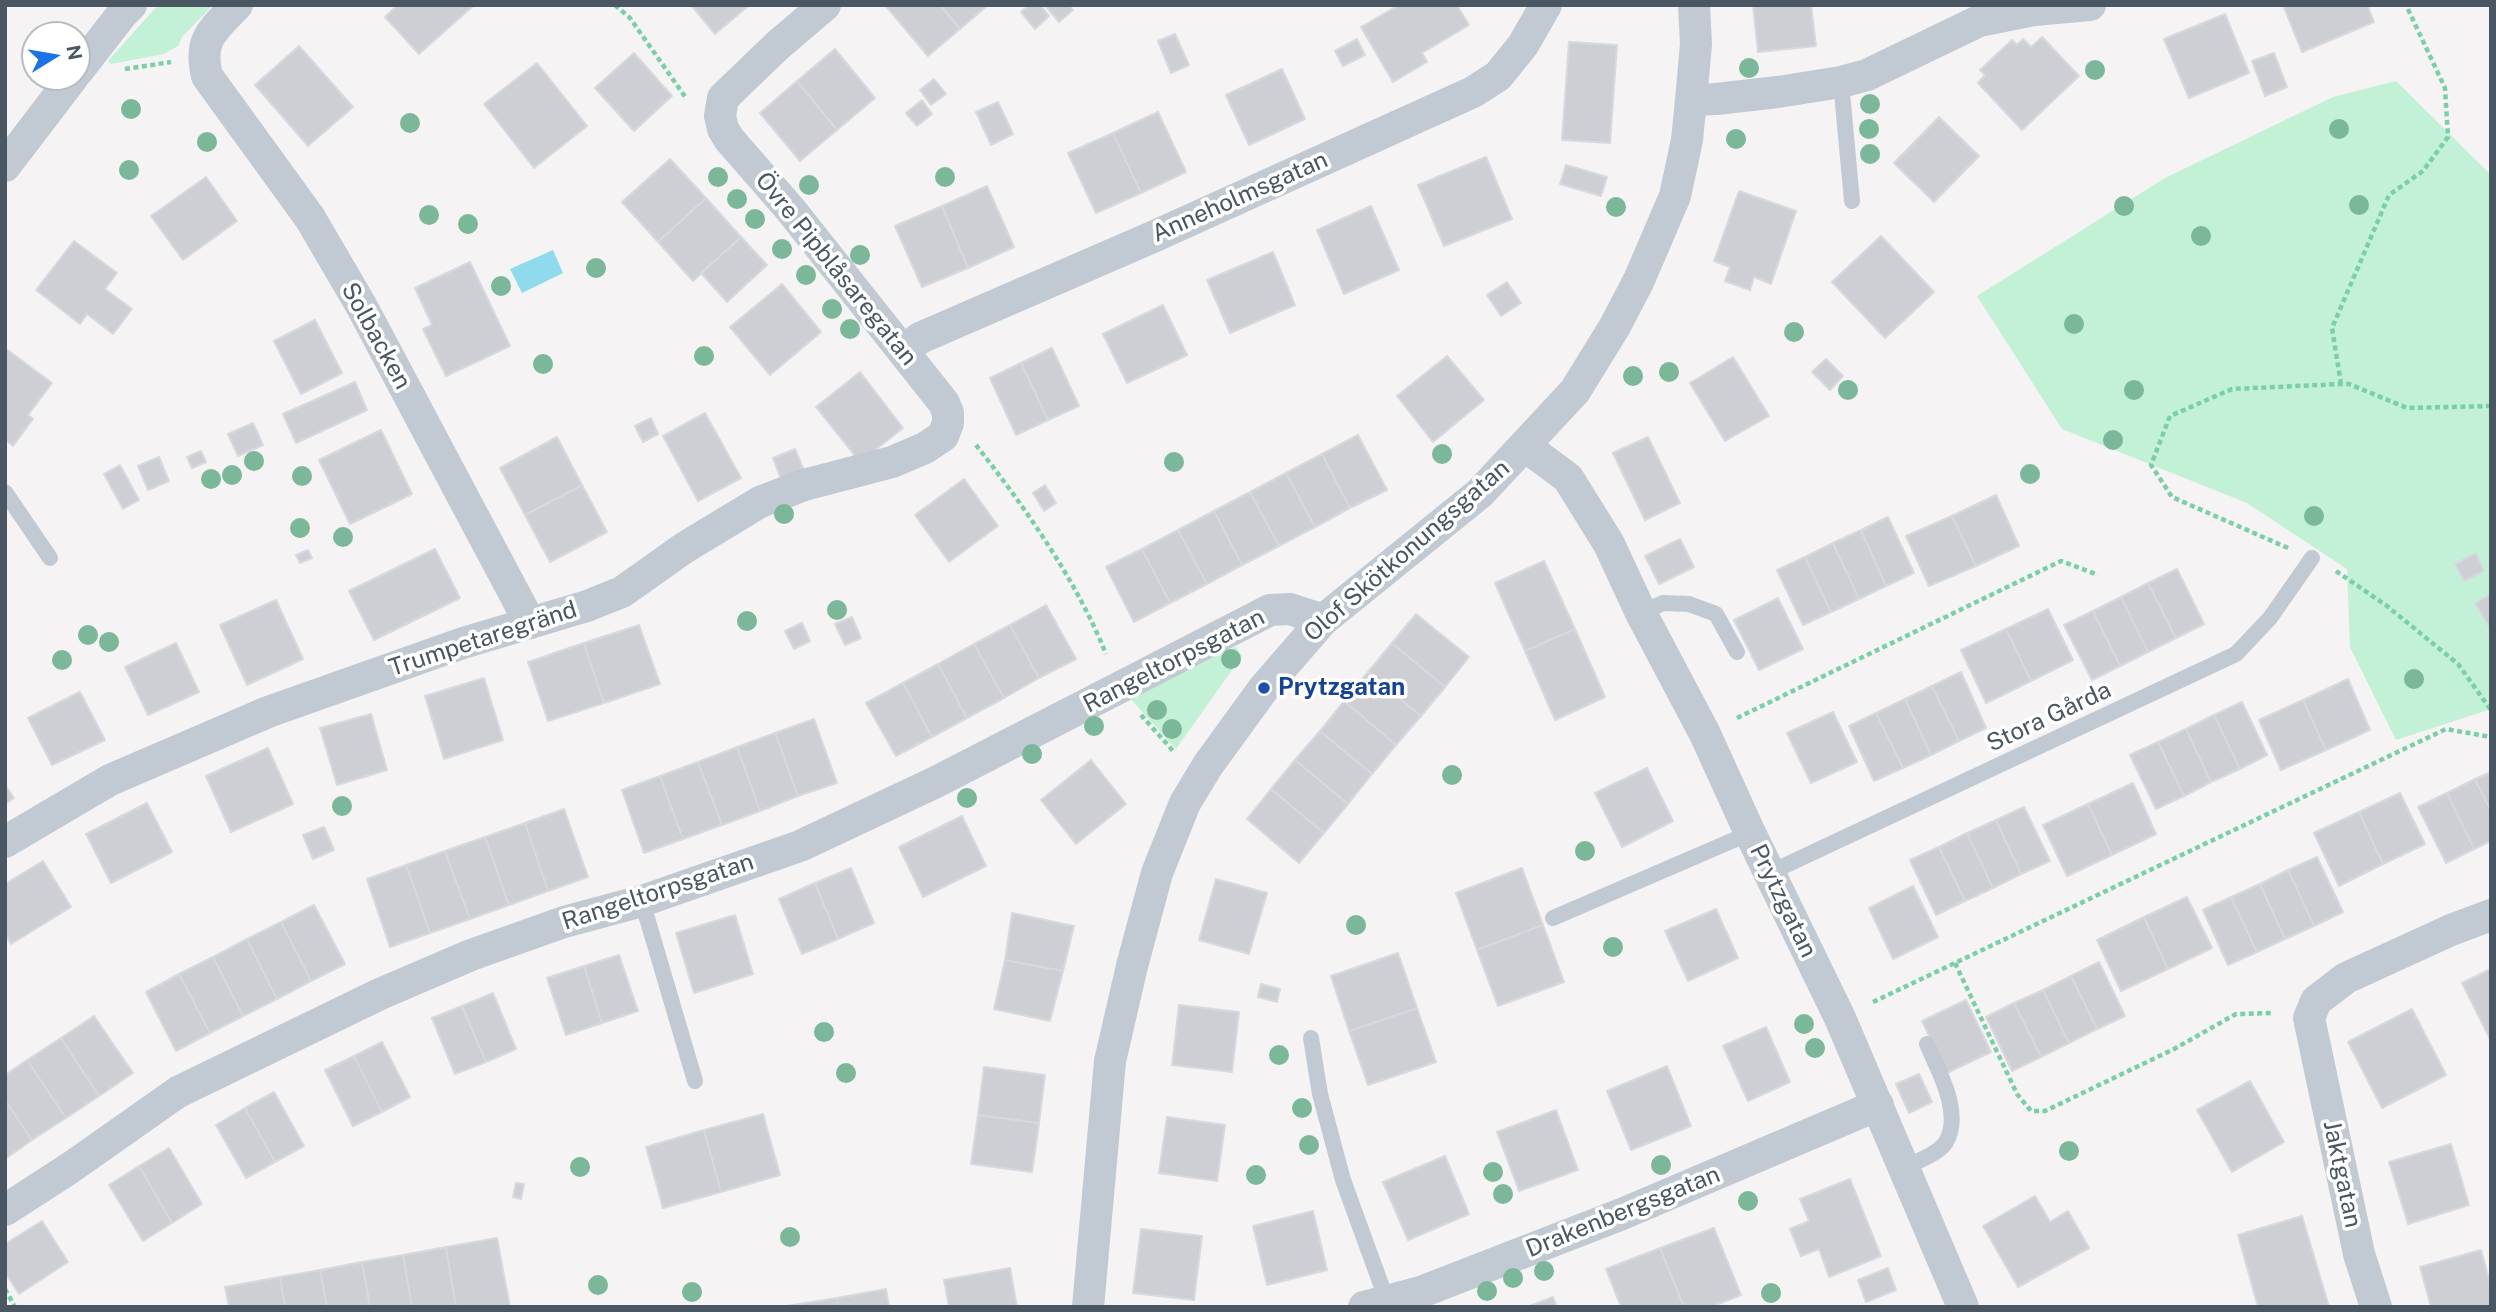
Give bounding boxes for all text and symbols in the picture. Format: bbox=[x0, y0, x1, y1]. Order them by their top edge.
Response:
north arrow bbox=[21, 21, 91, 91]
text: N bbox=[62, 43, 87, 62]
street label: Anneholmsgatan bbox=[1148, 145, 1332, 249]
street label: Övre Pipblåsaregatan bbox=[749, 166, 923, 372]
street label: Solbacken bbox=[335, 278, 417, 394]
street label: Olof Skötkonungsgatan bbox=[1299, 454, 1515, 648]
street label: Trumpetaregränd bbox=[386, 595, 580, 683]
street label: Rangeltorpsgatan bbox=[1079, 603, 1269, 719]
place label: Prytzgatan bbox=[1278, 674, 1405, 702]
street label: Stora Gårda bbox=[1982, 676, 2116, 758]
marker: Prytzgatan bbox=[1256, 680, 1272, 696]
street label: Prytzgatan bbox=[1743, 840, 1823, 962]
street label: Rangeltorpsgatan bbox=[559, 847, 757, 937]
street label: Jaktgatan bbox=[2317, 1118, 2367, 1230]
street label: Drakenbergsgatan bbox=[1522, 1160, 1724, 1264]

